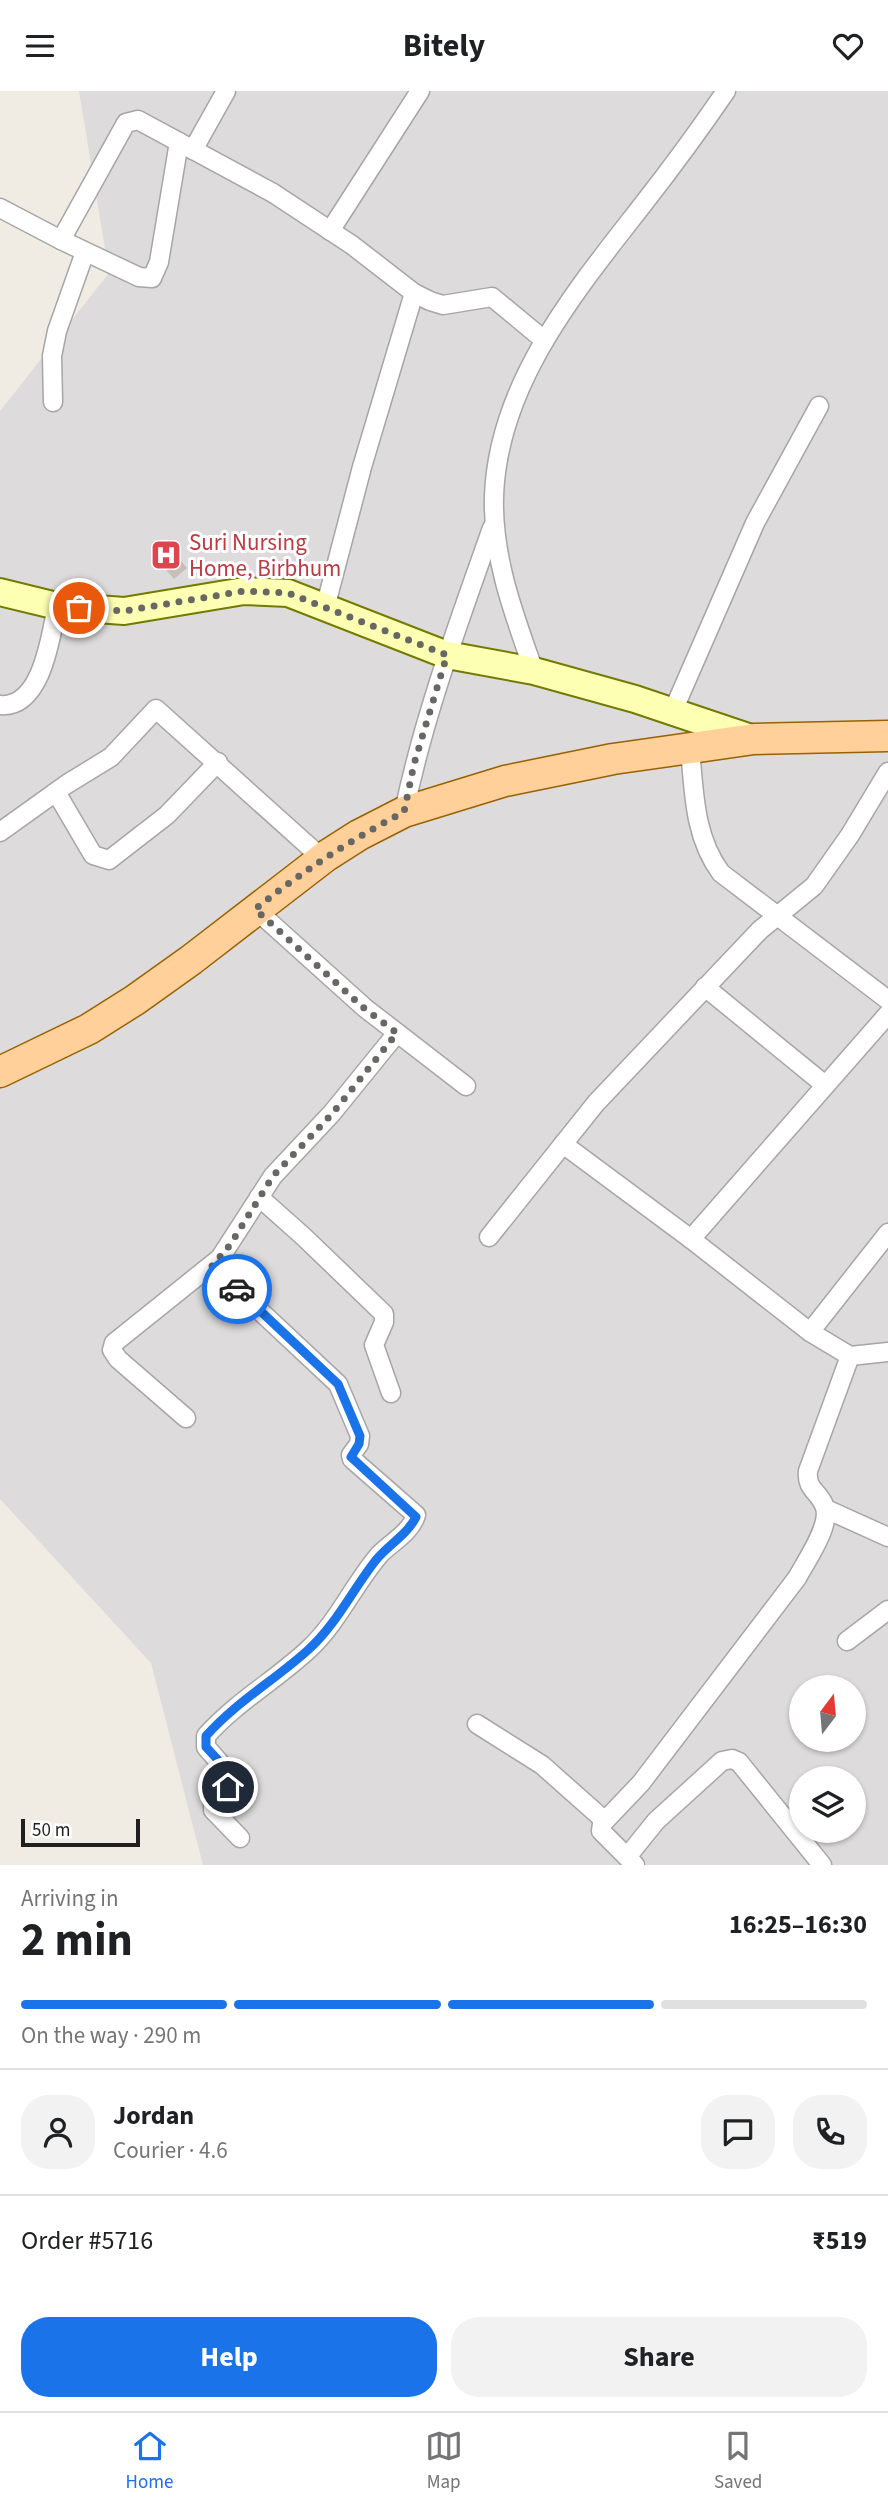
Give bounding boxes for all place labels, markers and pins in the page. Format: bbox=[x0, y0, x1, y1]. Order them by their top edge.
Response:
place label: Suri Nursing Home, Birbhum bbox=[189, 526, 341, 585]
hospital icon: Suri Nursing Home, Birbhum bbox=[149, 538, 183, 572]
pin bbox=[49, 578, 109, 638]
pin bbox=[198, 1757, 258, 1817]

